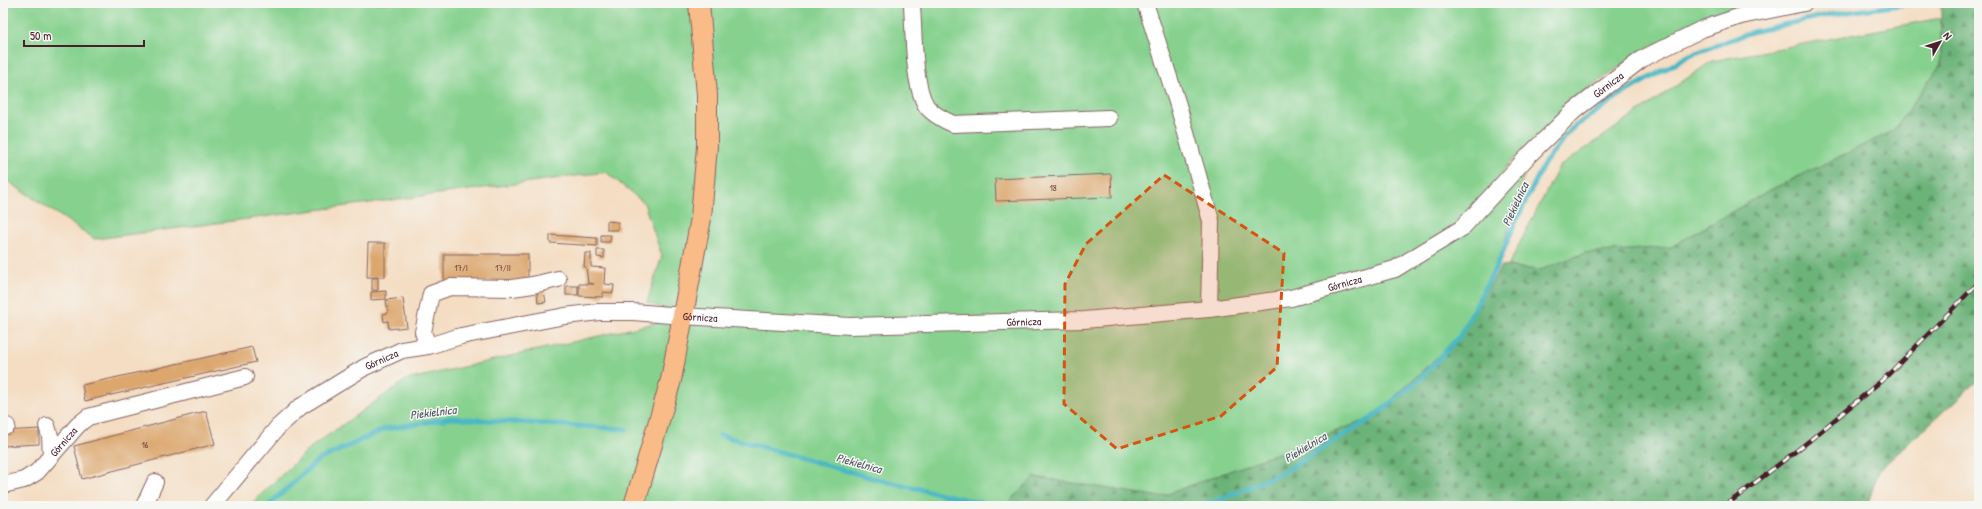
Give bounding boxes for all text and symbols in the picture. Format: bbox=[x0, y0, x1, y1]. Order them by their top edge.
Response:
scale bar bbox=[24, 22, 144, 48]
north arrow bbox=[1920, 22, 1960, 62]
text: 50 m bbox=[30, 27, 51, 44]
text: N bbox=[1940, 29, 1955, 42]
street label: Górnicza bbox=[1590, 68, 1627, 101]
water label: Piekielnica bbox=[1498, 178, 1533, 229]
house number: 18 bbox=[1049, 182, 1057, 194]
house number: 17/I bbox=[454, 262, 468, 274]
house number: 17/II bbox=[495, 262, 511, 274]
street label: Górnicza bbox=[1326, 271, 1364, 294]
street label: Górnicza bbox=[682, 309, 719, 325]
street label: Górnicza bbox=[1006, 314, 1042, 329]
street label: Górnicza bbox=[363, 346, 401, 373]
water label: Piekielnica bbox=[409, 401, 458, 423]
street label: Górnicza bbox=[47, 424, 81, 459]
water label: Piekielnica bbox=[1281, 427, 1330, 466]
house number: 16 bbox=[142, 439, 149, 451]
water label: Piekielnica bbox=[834, 449, 885, 478]

